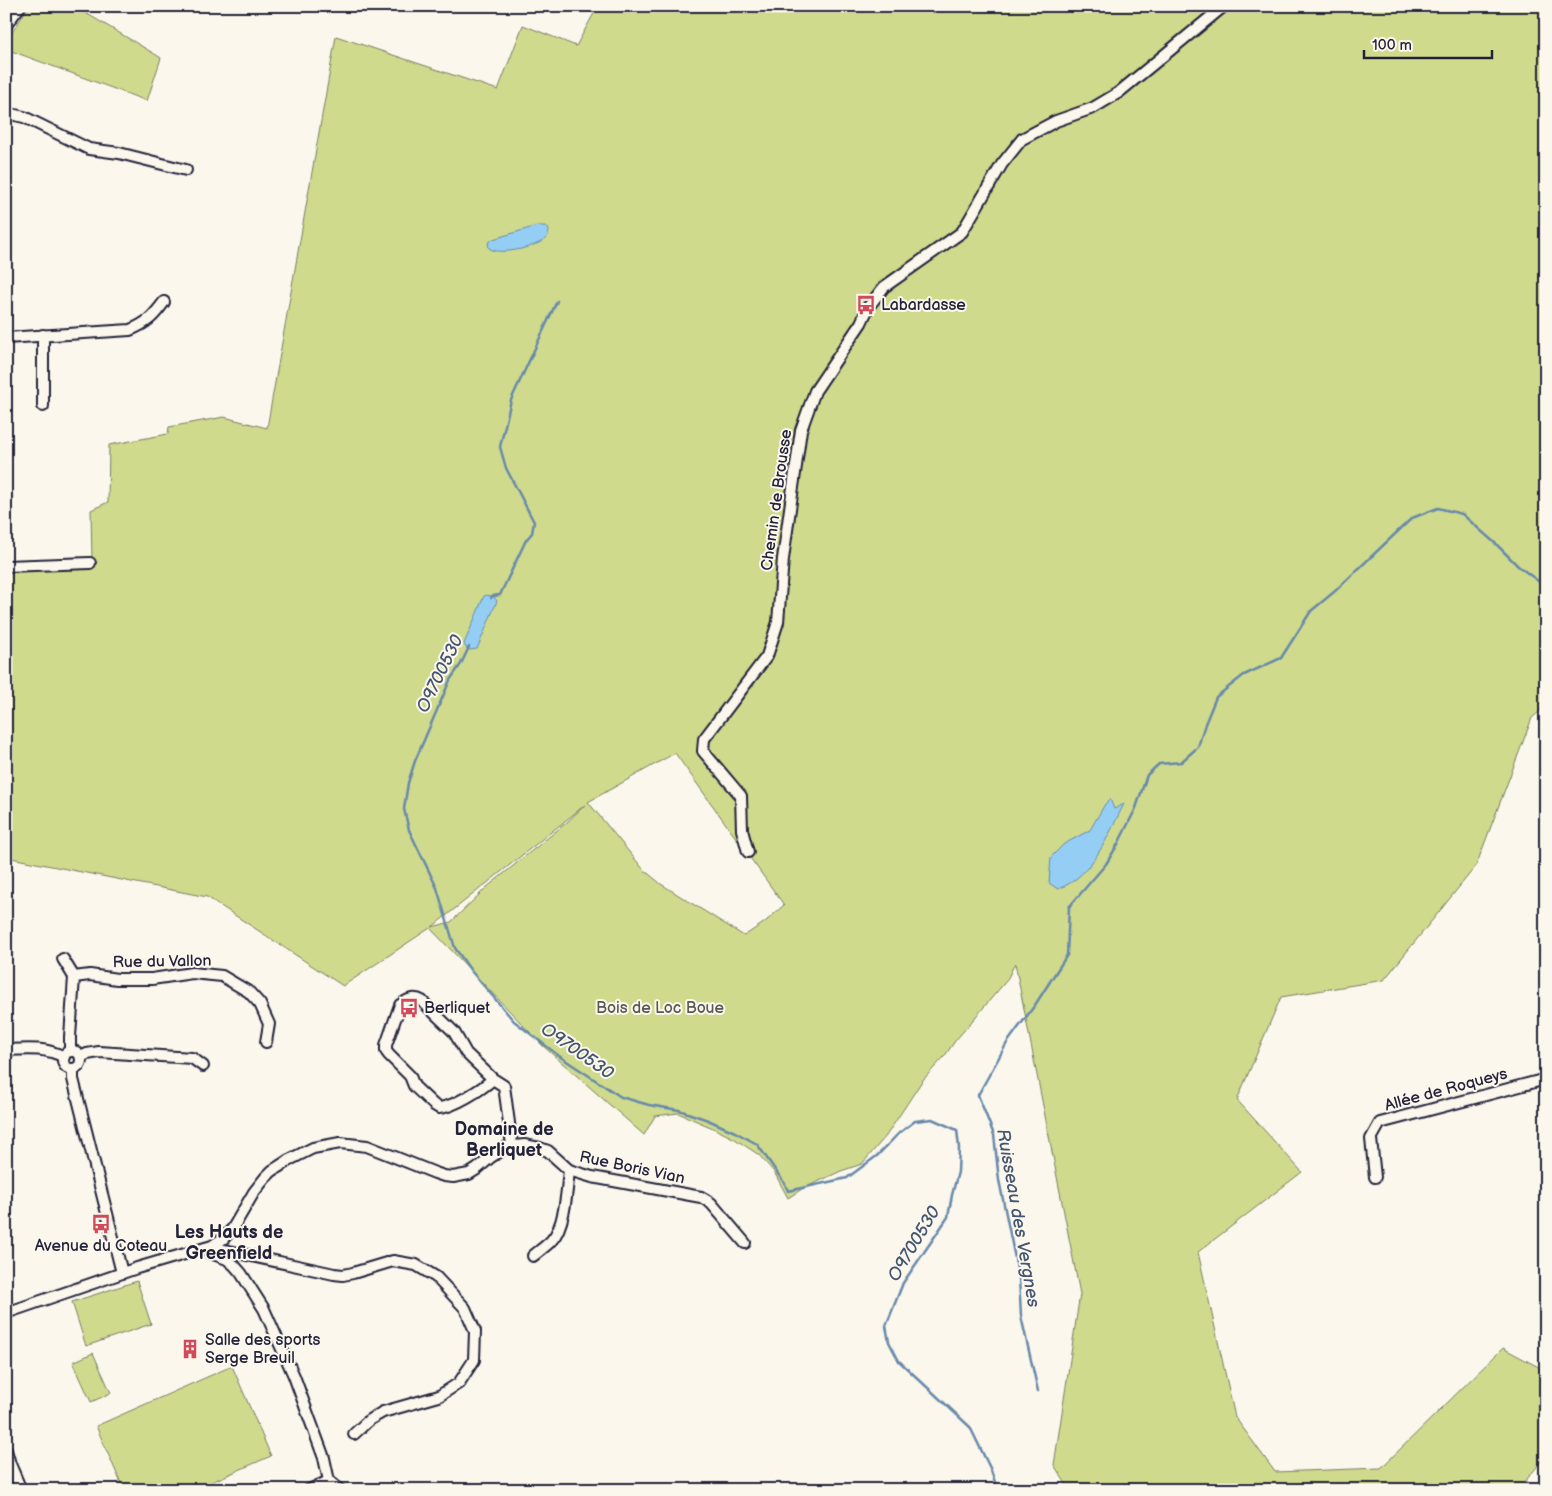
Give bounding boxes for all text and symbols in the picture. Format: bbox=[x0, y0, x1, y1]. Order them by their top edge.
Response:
scale bar bbox=[1364, 28, 1492, 60]
text: 100 m bbox=[1372, 36, 1412, 55]
bus stop icon: Labardasse bbox=[855, 294, 877, 316]
place label: Labardasse bbox=[881, 296, 966, 315]
street label: Chemin de Brousse bbox=[758, 428, 796, 572]
water label: O9700530 bbox=[412, 631, 468, 716]
street label: Rue du Vallon bbox=[112, 952, 212, 972]
bus stop icon: Berliquet bbox=[398, 997, 420, 1019]
place label: Berliquet bbox=[424, 999, 490, 1018]
park label: Bois de Loc Boue bbox=[596, 999, 724, 1018]
water label: O9700530 bbox=[537, 1018, 618, 1084]
street label: Allée de Roqueys bbox=[1383, 1064, 1510, 1116]
district label: Domaine de Berliquet bbox=[455, 1119, 554, 1161]
water label: Ruisseau des Vergnes bbox=[992, 1127, 1044, 1309]
street label: Rue Boris Vian bbox=[578, 1148, 686, 1188]
water label: O9700530 bbox=[883, 1202, 945, 1285]
bus stop icon: Avenue du Coteau bbox=[90, 1213, 112, 1235]
district label: Les Hauts de Greenfield bbox=[175, 1222, 283, 1264]
place label: Avenue du Coteau bbox=[35, 1237, 167, 1256]
place label: Salle des sports Serge Breuil bbox=[205, 1331, 320, 1368]
building icon: Salle des sports Serge Breuil bbox=[179, 1338, 201, 1360]

